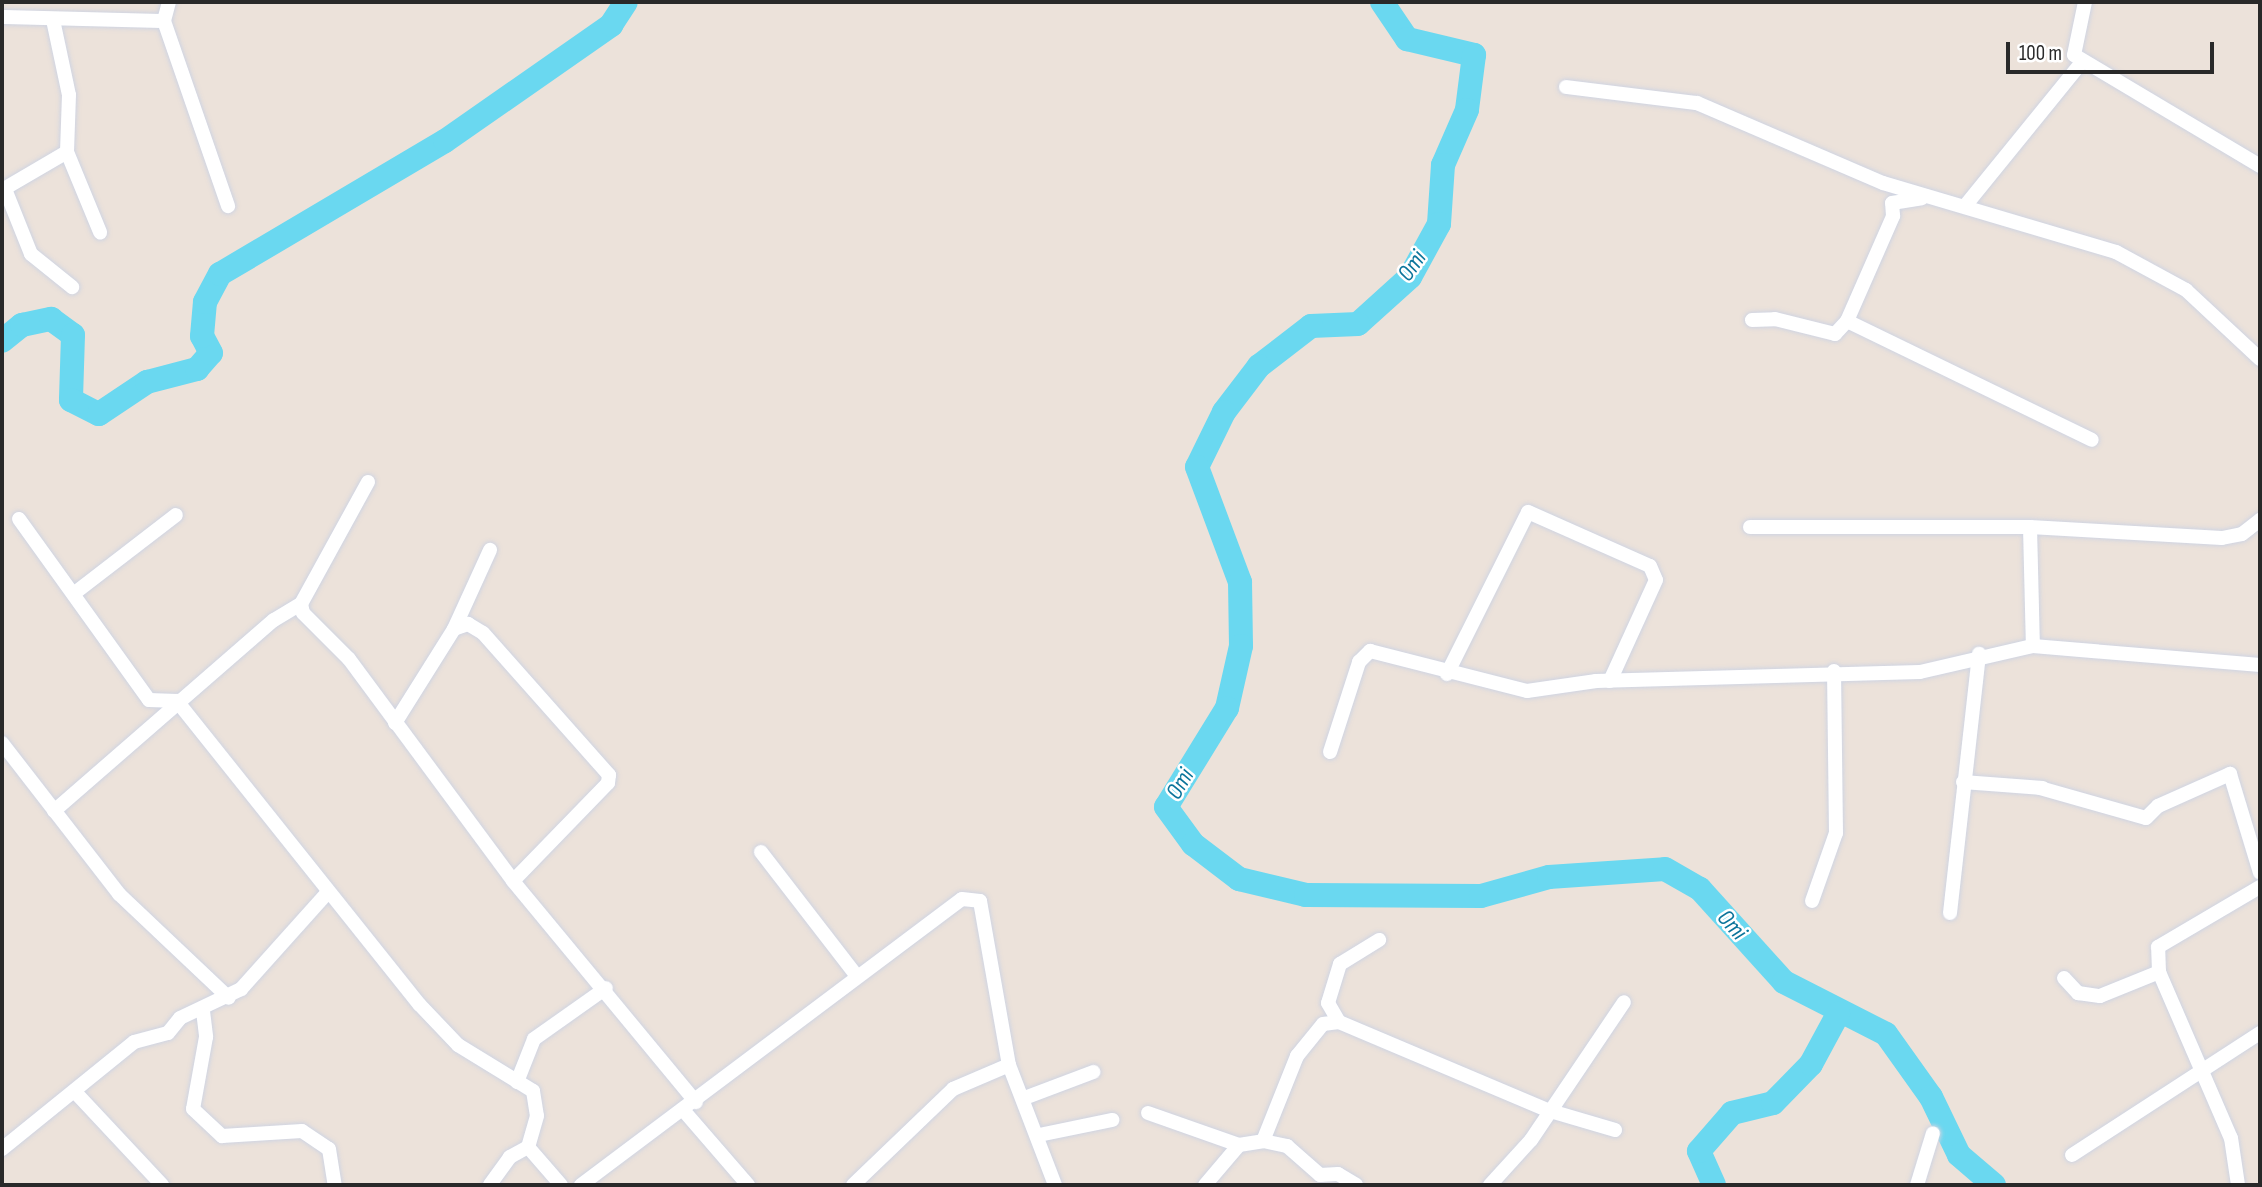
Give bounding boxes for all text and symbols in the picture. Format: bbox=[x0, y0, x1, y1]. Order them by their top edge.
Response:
scale bar bbox=[2010, 28, 2218, 72]
text: 100 m bbox=[2019, 41, 2062, 66]
water label: Omi bbox=[1391, 245, 1433, 287]
water label: Omi bbox=[1160, 763, 1200, 805]
water label: Omi bbox=[1711, 904, 1753, 946]

